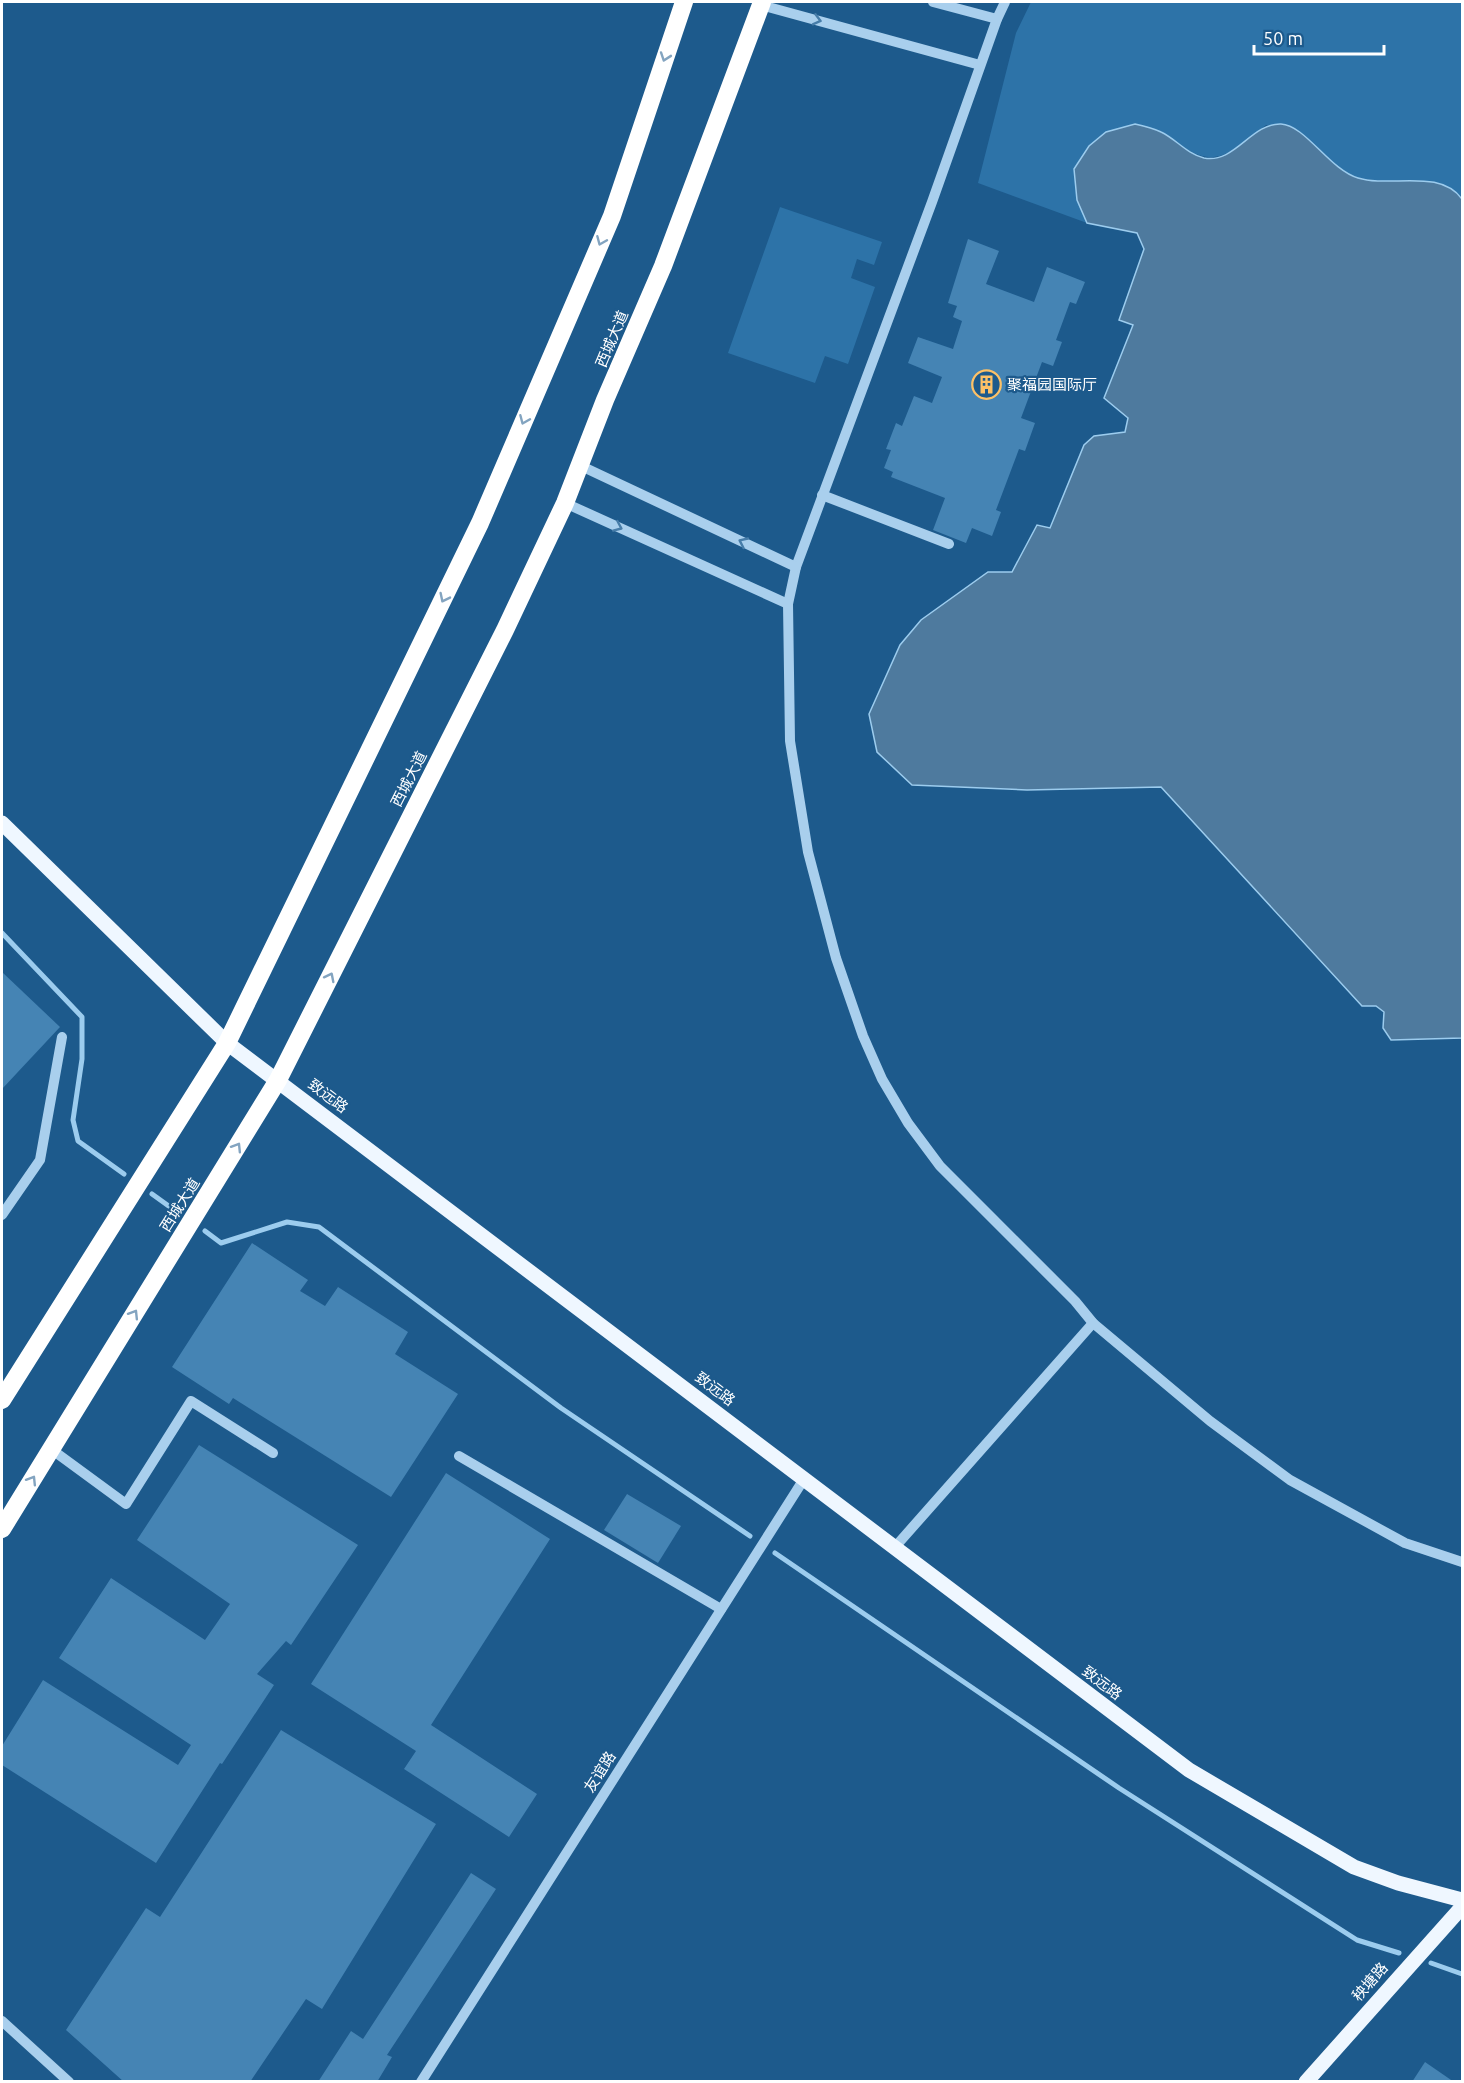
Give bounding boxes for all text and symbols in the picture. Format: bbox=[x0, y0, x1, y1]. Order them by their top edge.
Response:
one-way arrow bbox=[811, 13, 822, 25]
scale bar bbox=[1254, 18, 1384, 56]
text: 50 m bbox=[1263, 28, 1303, 48]
one-way arrow bbox=[660, 51, 672, 62]
one-way arrow bbox=[596, 235, 608, 246]
street label: 西城大道 bbox=[592, 308, 631, 370]
building icon: 聚福园国际厅 bbox=[970, 369, 1002, 401]
place label: 聚福园国际厅 bbox=[1007, 376, 1097, 393]
one-way arrow bbox=[519, 414, 531, 425]
one-way arrow bbox=[612, 520, 623, 532]
one-way arrow bbox=[739, 537, 750, 549]
one-way arrow bbox=[439, 591, 451, 602]
street label: 西城大道 bbox=[387, 748, 430, 809]
one-way arrow bbox=[323, 972, 334, 983]
street label: 致远路 bbox=[305, 1075, 351, 1116]
one-way arrow bbox=[229, 1143, 240, 1154]
street label: 西城大道 bbox=[156, 1175, 203, 1235]
one-way arrow bbox=[127, 1310, 139, 1320]
street label: 致远路 bbox=[692, 1368, 738, 1409]
one-way arrow bbox=[25, 1476, 37, 1486]
street label: 致远路 bbox=[1079, 1662, 1125, 1703]
street label: 友谊路 bbox=[580, 1748, 619, 1795]
street label: 秧塘路 bbox=[1348, 1959, 1391, 2004]

